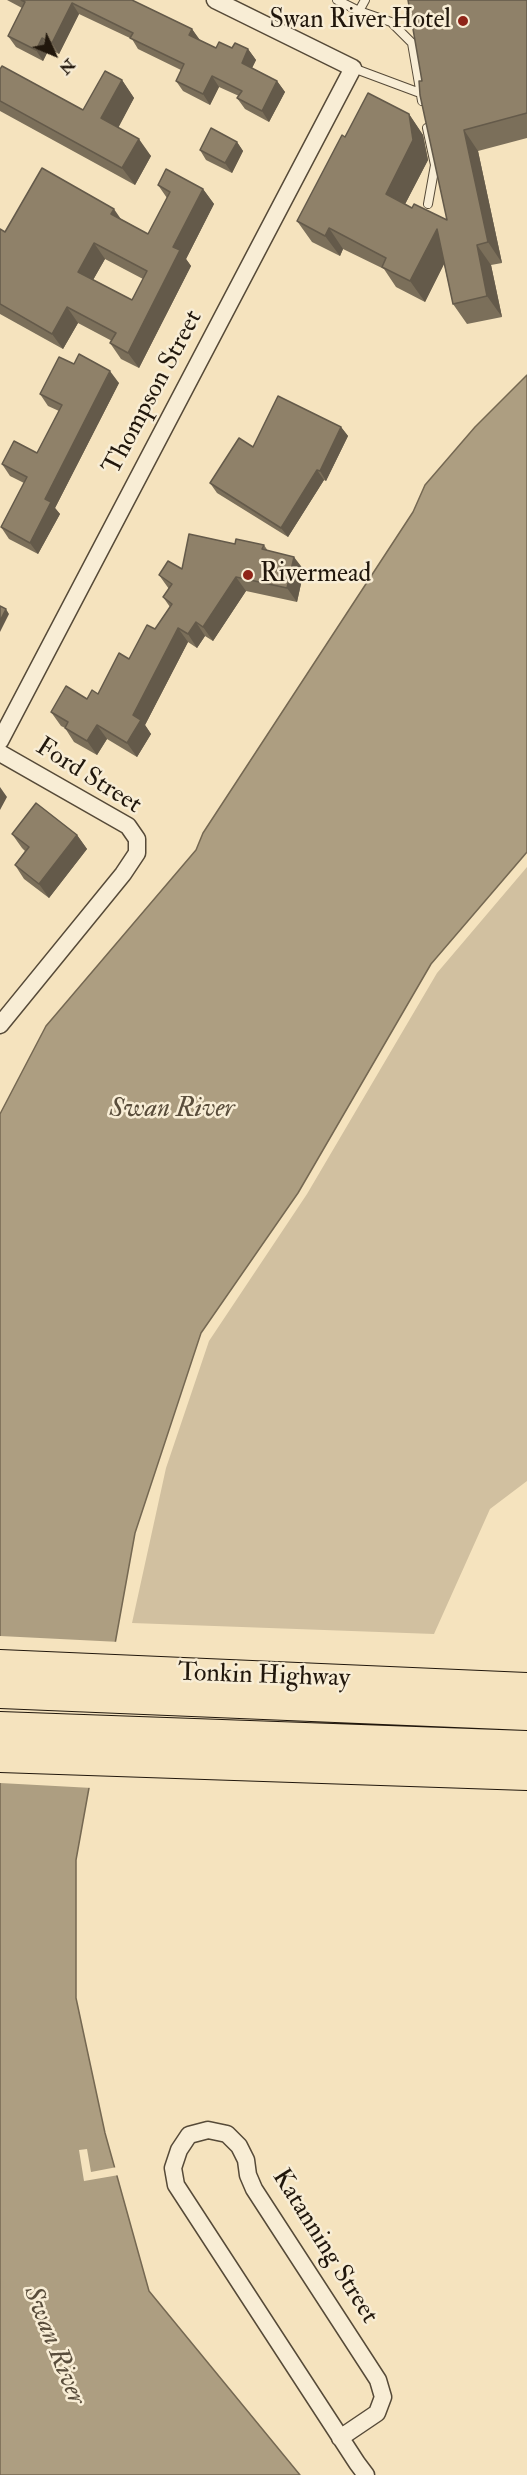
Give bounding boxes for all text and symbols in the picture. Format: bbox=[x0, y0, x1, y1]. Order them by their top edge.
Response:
place label: Swan River Hotel bbox=[269, 5, 451, 37]
marker: Swan River Hotel bbox=[456, 14, 470, 28]
north arrow bbox=[24, 24, 84, 84]
text: N bbox=[55, 54, 79, 79]
street label: Thompson Street bbox=[98, 305, 210, 481]
place label: Rivermead bbox=[260, 559, 371, 591]
marker: Rivermead bbox=[241, 568, 255, 582]
street label: Ford Street bbox=[29, 732, 147, 822]
water label: Swan River bbox=[109, 1094, 235, 1126]
street label: Tonkin Highway bbox=[177, 1658, 351, 1696]
street label: Katanning Street bbox=[264, 2164, 384, 2330]
water label: Swan River bbox=[15, 2282, 91, 2410]

